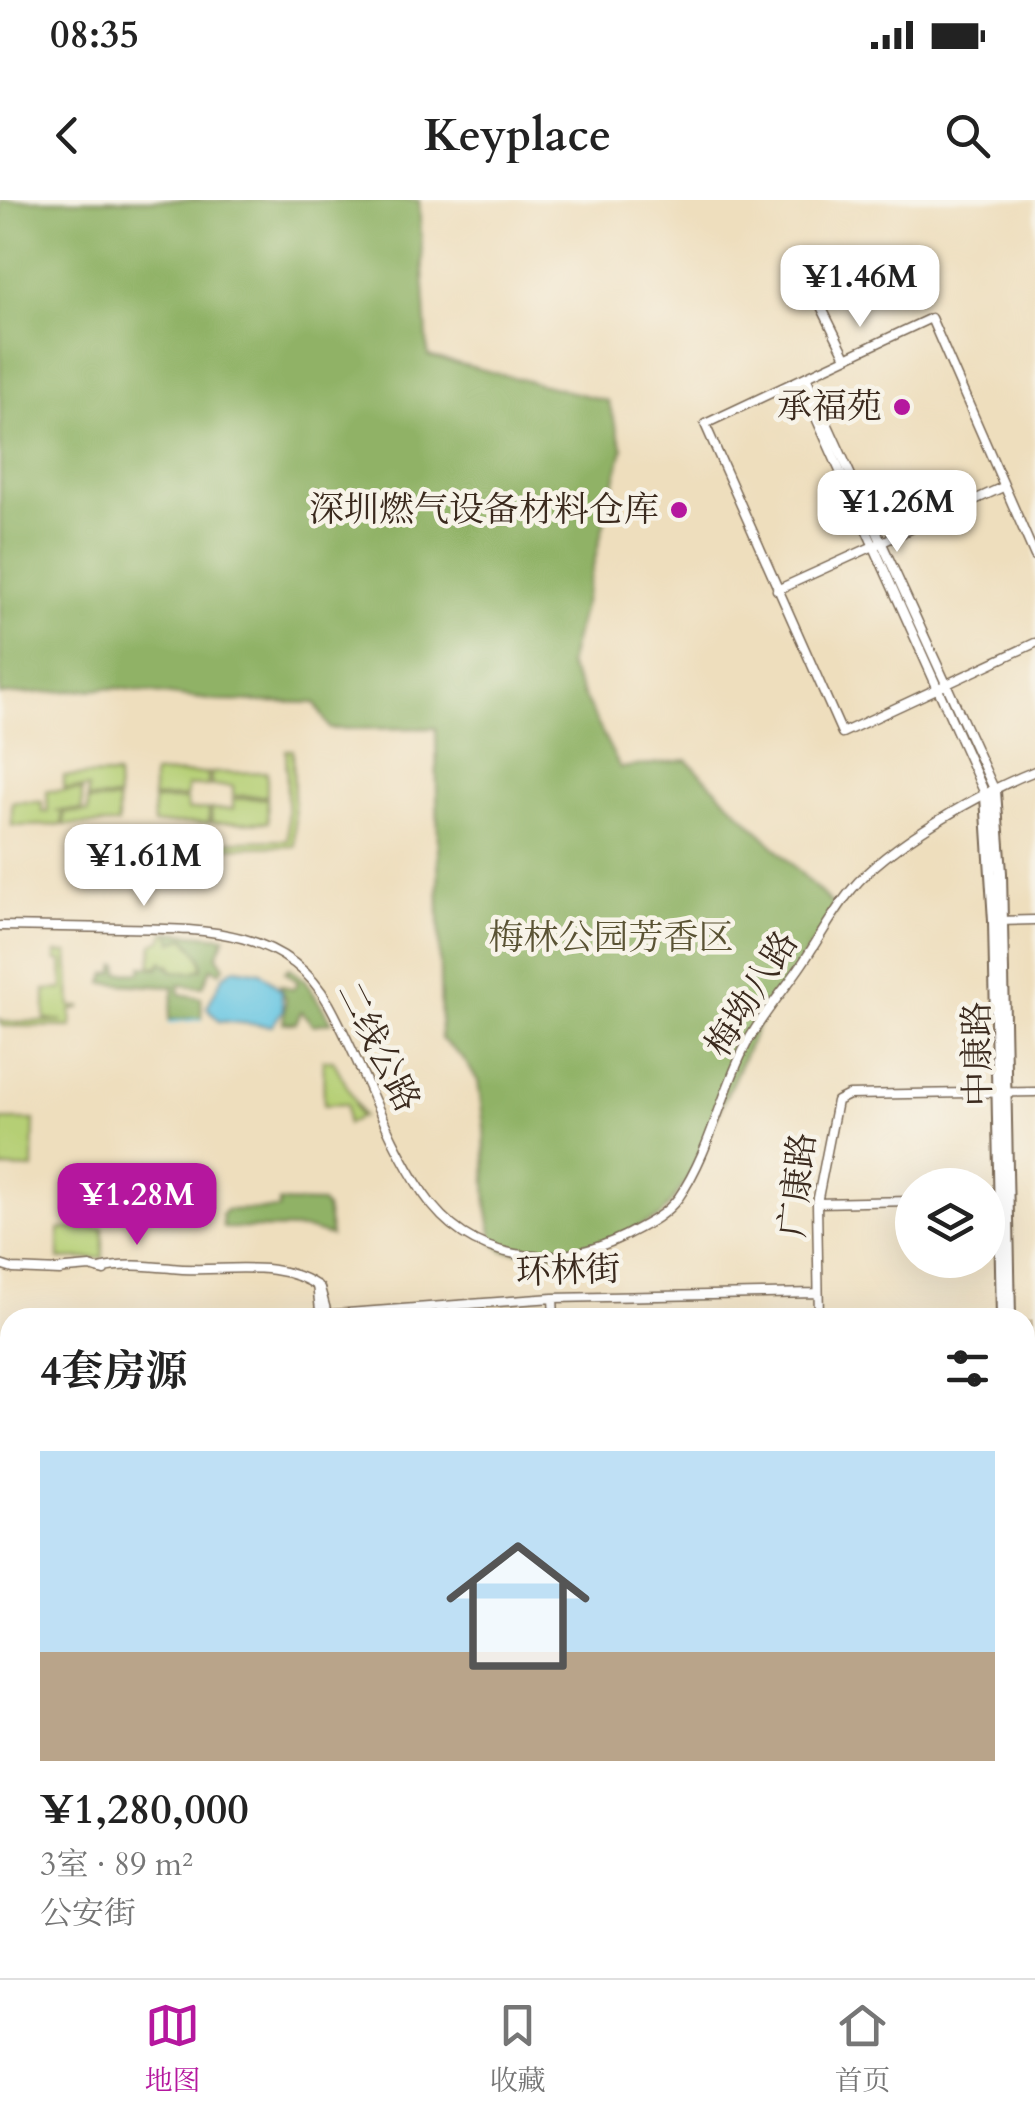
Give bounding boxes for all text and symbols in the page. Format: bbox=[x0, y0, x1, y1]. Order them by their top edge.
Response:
text: 08:35 bbox=[50, 9, 139, 61]
text: Keyplace bbox=[424, 105, 611, 166]
icon: back bbox=[40, 108, 95, 163]
icon: search bbox=[940, 108, 995, 163]
pin: ¥1.46M bbox=[779, 245, 941, 330]
text: ¥1.46M bbox=[802, 255, 918, 299]
place label: 承福苑 bbox=[777, 383, 882, 431]
marker: 承福苑 bbox=[891, 396, 913, 418]
pin: ¥1.26M bbox=[816, 470, 978, 555]
text: ¥1.26M bbox=[839, 480, 955, 524]
place label: 深圳燃气设备材料仓库 bbox=[309, 486, 659, 534]
marker: 深圳燃气设备材料仓库 bbox=[668, 499, 690, 521]
pin: ¥1.61M bbox=[63, 824, 225, 909]
text: ¥1.61M bbox=[86, 834, 202, 878]
park label: 梅林公园芳香区 bbox=[488, 914, 734, 962]
street label: 梅坳八路 bbox=[695, 922, 809, 1066]
street label: 二线公路 bbox=[325, 974, 431, 1120]
street label: 中康路 bbox=[953, 1001, 1003, 1107]
street label: 广康路 bbox=[769, 1130, 827, 1240]
pin: ¥1.28M bbox=[56, 1163, 218, 1248]
map controls bbox=[895, 1168, 1005, 1278]
button: layers bbox=[895, 1168, 1005, 1278]
text: ¥1.28M bbox=[79, 1173, 195, 1217]
street label: 环林街 bbox=[515, 1245, 621, 1297]
icon: filters bbox=[940, 1341, 995, 1396]
text: 4套房源 bbox=[40, 1343, 188, 1400]
icon: home bbox=[428, 1516, 608, 1696]
text: ¥1,280,000 bbox=[40, 1781, 249, 1838]
text: 3室 · 89 m² bbox=[40, 1843, 193, 1887]
text: 公安街 bbox=[40, 1892, 136, 1936]
tab: 地图 bbox=[144, 1998, 201, 2100]
tab: 收藏 bbox=[489, 1998, 546, 2100]
tab: 首页 bbox=[834, 1998, 891, 2100]

